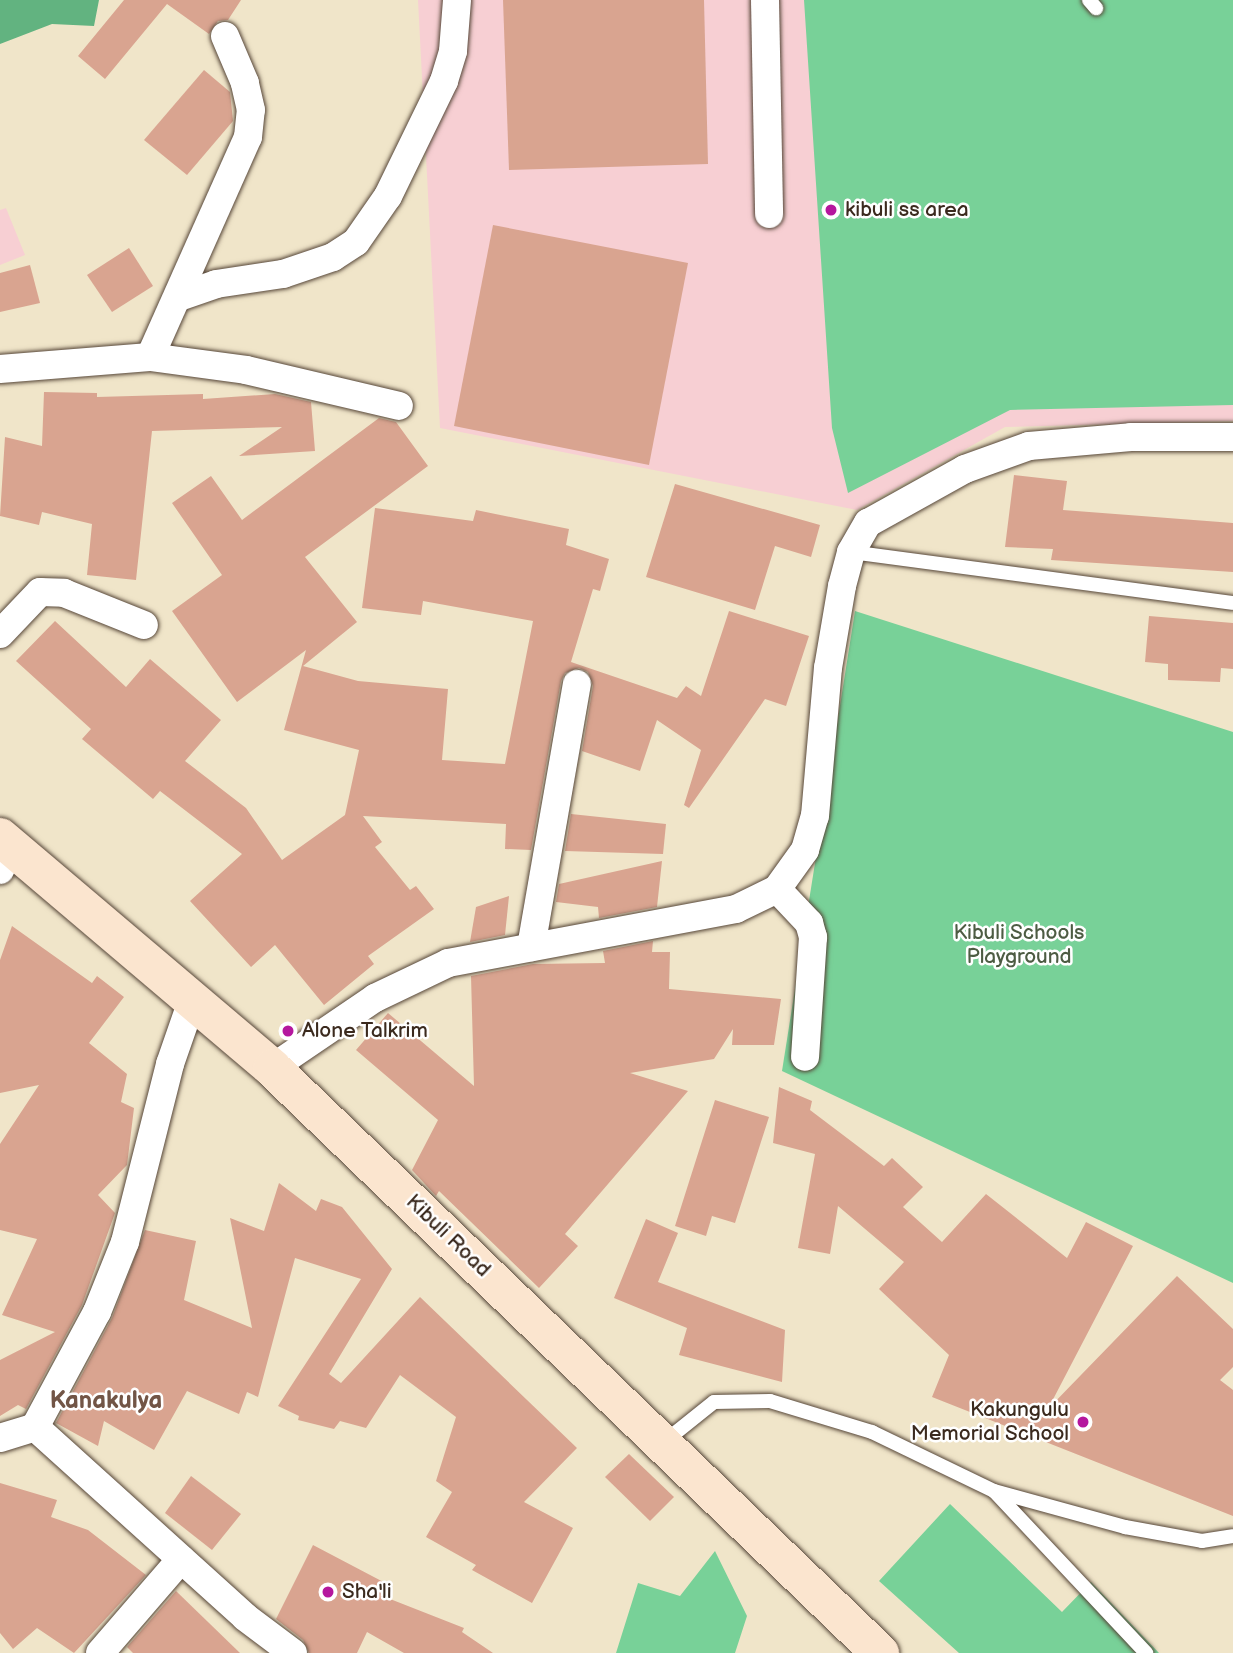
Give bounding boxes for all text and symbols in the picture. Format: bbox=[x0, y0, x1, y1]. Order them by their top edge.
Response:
place label: kibuli ss area bbox=[845, 197, 969, 223]
marker: kibuli ss area bbox=[823, 202, 839, 218]
park label: Kibuli Schools Playground bbox=[953, 920, 1085, 970]
place label: Alone Talkrim bbox=[302, 1018, 428, 1044]
marker: Alone Talkrim bbox=[280, 1023, 296, 1039]
street label: Kibuli Road bbox=[400, 1189, 496, 1283]
district label: Kanakulya bbox=[50, 1387, 162, 1415]
place label: Kakungulu Memorial School bbox=[910, 1397, 1069, 1447]
marker: Kakungulu Memorial School bbox=[1075, 1414, 1091, 1430]
place label: Sha'li bbox=[342, 1579, 392, 1605]
marker: Sha'li bbox=[320, 1584, 336, 1600]

